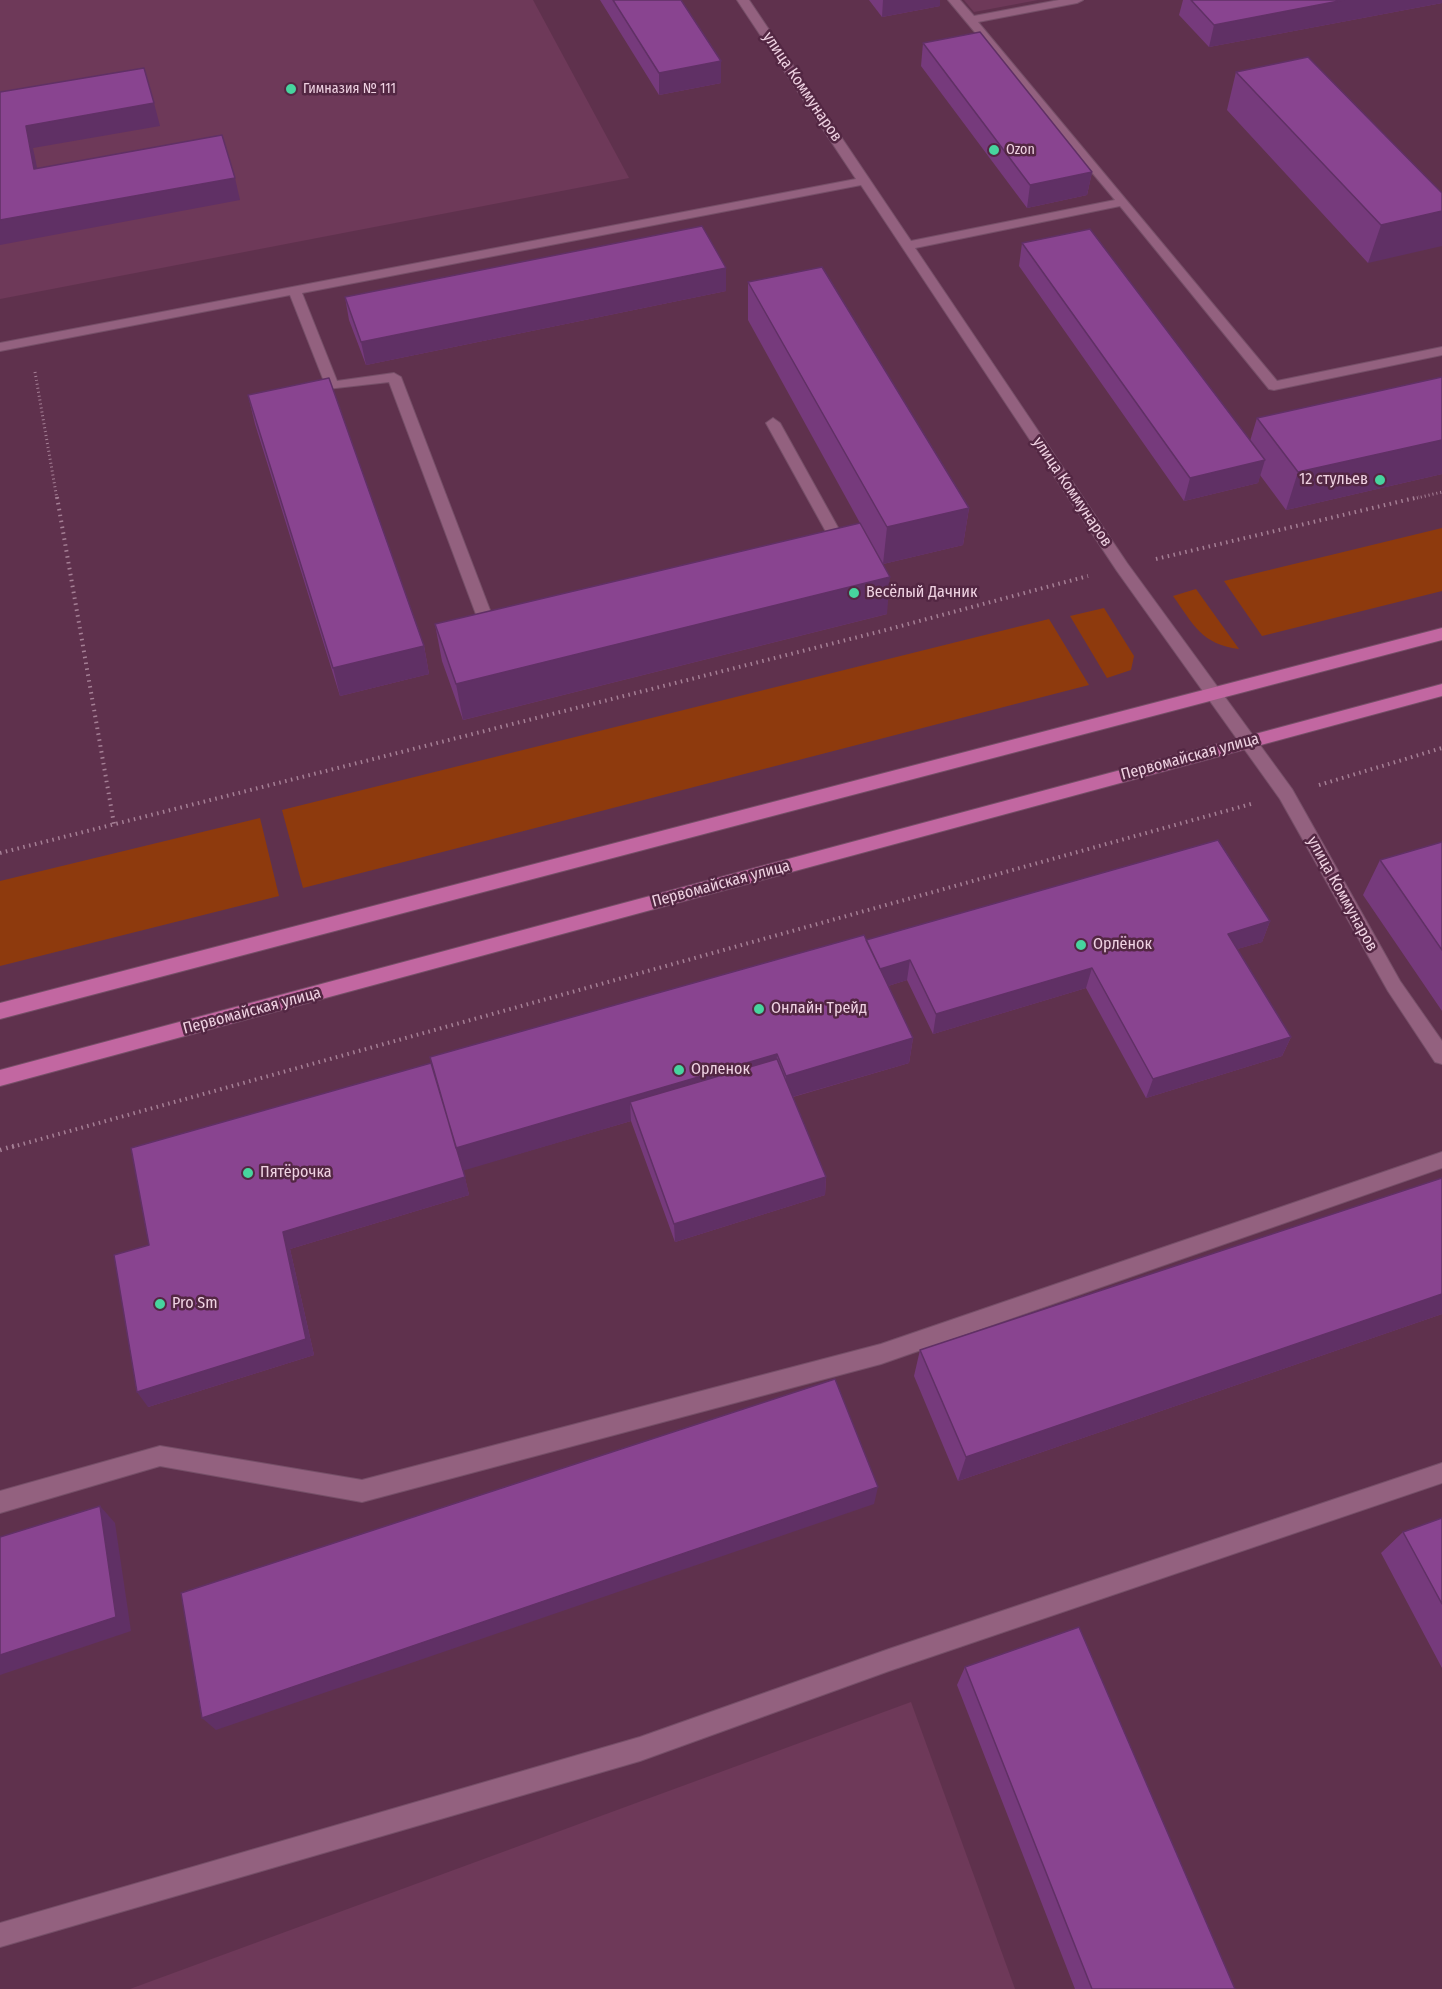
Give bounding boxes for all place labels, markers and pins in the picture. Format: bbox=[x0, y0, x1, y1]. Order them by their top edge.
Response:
place label: Гимназия № 111 bbox=[303, 81, 396, 97]
marker: Гимназия № 111 bbox=[284, 82, 298, 96]
place label: Ozon bbox=[1006, 142, 1035, 158]
marker: Ozon bbox=[987, 143, 1001, 157]
place label: 12 стульев bbox=[1299, 470, 1368, 490]
marker: 12 стульев bbox=[1373, 473, 1387, 487]
place label: Весёлый Дачник bbox=[866, 583, 977, 603]
marker: Весёлый Дачник bbox=[847, 586, 861, 600]
place label: Орлёнок bbox=[1093, 935, 1152, 955]
marker: Орлёнок bbox=[1074, 938, 1088, 952]
place label: Онлайн Трейд bbox=[771, 999, 867, 1019]
marker: Онлайн Трейд bbox=[752, 1002, 766, 1016]
place label: Орленок bbox=[691, 1060, 750, 1080]
marker: Орленок bbox=[672, 1063, 686, 1077]
place label: Пятёрочка bbox=[260, 1163, 332, 1183]
marker: Пятёрочка bbox=[241, 1166, 255, 1180]
place label: Pro Sm bbox=[172, 1294, 218, 1314]
marker: Pro Sm bbox=[153, 1297, 167, 1311]

